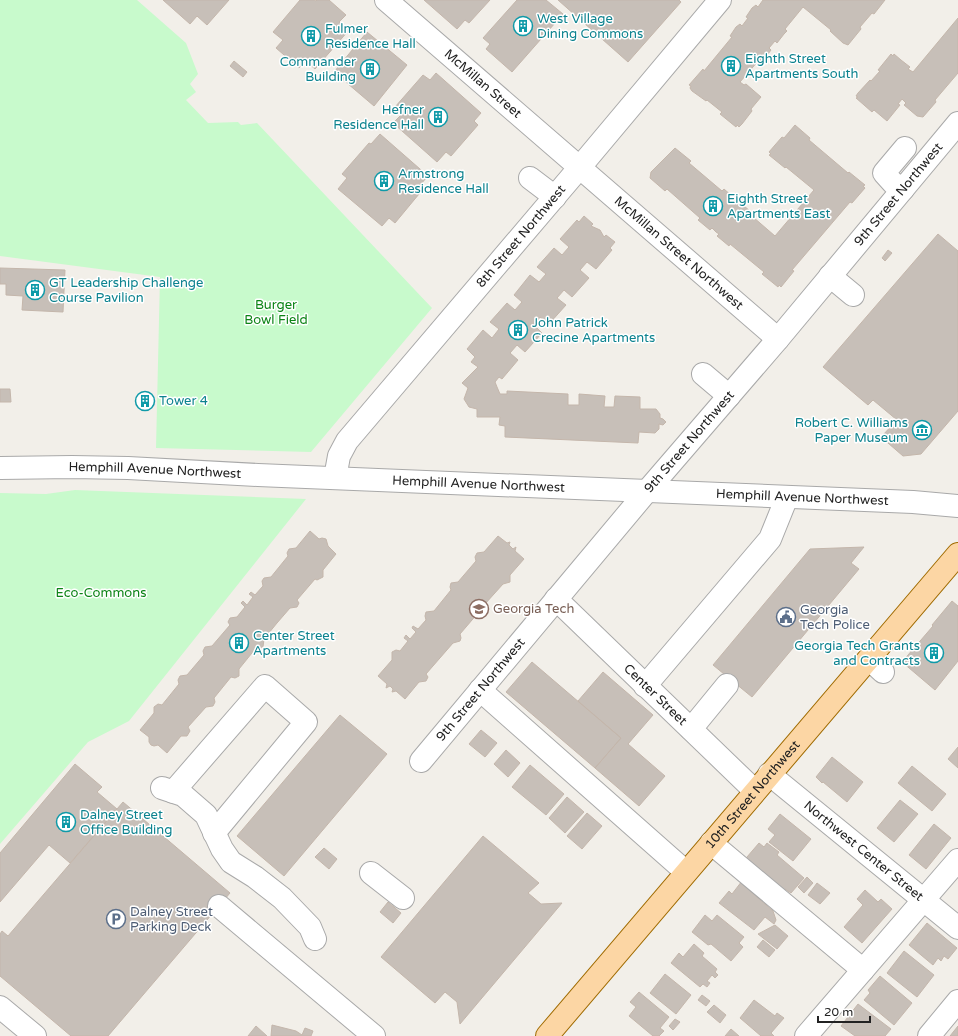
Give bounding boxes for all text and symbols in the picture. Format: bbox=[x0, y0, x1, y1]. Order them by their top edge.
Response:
place label: West Village Dining Commons bbox=[537, 11, 643, 42]
building icon: West Village Dining Commons bbox=[512, 15, 534, 37]
place label: Fulmer Residence Hall bbox=[325, 21, 416, 52]
building icon: Fulmer Residence Hall bbox=[300, 25, 322, 47]
street label: McMillan Street bbox=[441, 46, 525, 122]
place label: Eighth Street Apartments South bbox=[745, 51, 858, 82]
place label: Commander Building bbox=[280, 54, 356, 85]
building icon: Eighth Street Apartments South bbox=[720, 55, 742, 77]
building icon: Commander Building bbox=[359, 58, 381, 80]
place label: Hefner Residence Hall bbox=[333, 102, 424, 133]
building icon: Hefner Residence Hall bbox=[427, 106, 449, 128]
street label: 9th Street Northwest bbox=[851, 139, 946, 249]
place label: Armstrong Residence Hall bbox=[398, 166, 489, 197]
building icon: Armstrong Residence Hall bbox=[373, 170, 395, 192]
street label: 8th Street Northwest bbox=[473, 182, 569, 291]
place label: Eighth Street Apartments East bbox=[727, 191, 830, 222]
street label: McMillan Street Northwest bbox=[611, 193, 747, 313]
building icon: Eighth Street Apartments East bbox=[702, 195, 724, 217]
place label: GT Leadership Challenge Course Pavilion bbox=[49, 275, 203, 306]
building icon: GT Leadership Challenge Course Pavilion bbox=[24, 279, 46, 301]
park label: Burger Bowl Field bbox=[244, 297, 308, 328]
place label: John Patrick Crecine Apartments bbox=[532, 315, 655, 346]
building icon: John Patrick Crecine Apartments bbox=[507, 319, 529, 341]
street label: 9th Street Northwest bbox=[641, 387, 738, 496]
building icon: Tower 4 bbox=[134, 390, 156, 412]
place label: Tower 4 bbox=[159, 393, 208, 409]
place label: Robert C. Williams Paper Museum bbox=[795, 415, 908, 446]
museum icon: Robert C. Williams Paper Museum bbox=[911, 419, 933, 441]
street label: Hemphill Avenue Northwest bbox=[68, 459, 242, 482]
street label: Hemphill Avenue Northwest bbox=[392, 473, 565, 496]
street label: Hemphill Avenue Northwest bbox=[716, 486, 889, 509]
park label: Eco-Commons bbox=[56, 585, 146, 601]
school or university icon: Georgia Tech bbox=[468, 598, 490, 620]
place label: Georgia Tech bbox=[493, 601, 574, 617]
place label: Georgia Tech Police bbox=[800, 602, 870, 633]
public building icon: Georgia Tech Police bbox=[775, 606, 797, 628]
place label: Center Street Apartments bbox=[253, 628, 335, 659]
building icon: Center Street Apartments bbox=[228, 632, 250, 654]
street label: 9th Street Northwest bbox=[433, 635, 528, 745]
place label: Georgia Tech Grants and Contracts bbox=[794, 638, 920, 669]
building icon: Georgia Tech Grants and Contracts bbox=[923, 642, 945, 664]
street label: Center Street bbox=[620, 661, 690, 729]
street label: 10th Street Northwest bbox=[702, 737, 804, 852]
street label: Northwest Center Street bbox=[800, 798, 927, 905]
place label: Dalney Street Office Building bbox=[80, 807, 172, 838]
building icon: Dalney Street Office Building bbox=[55, 811, 77, 833]
place label: Dalney Street Parking Deck bbox=[130, 904, 213, 935]
parking icon: Dalney Street Parking Deck bbox=[105, 908, 127, 930]
scale bar bbox=[818, 998, 870, 1024]
text: 20 m bbox=[824, 1005, 853, 1019]

